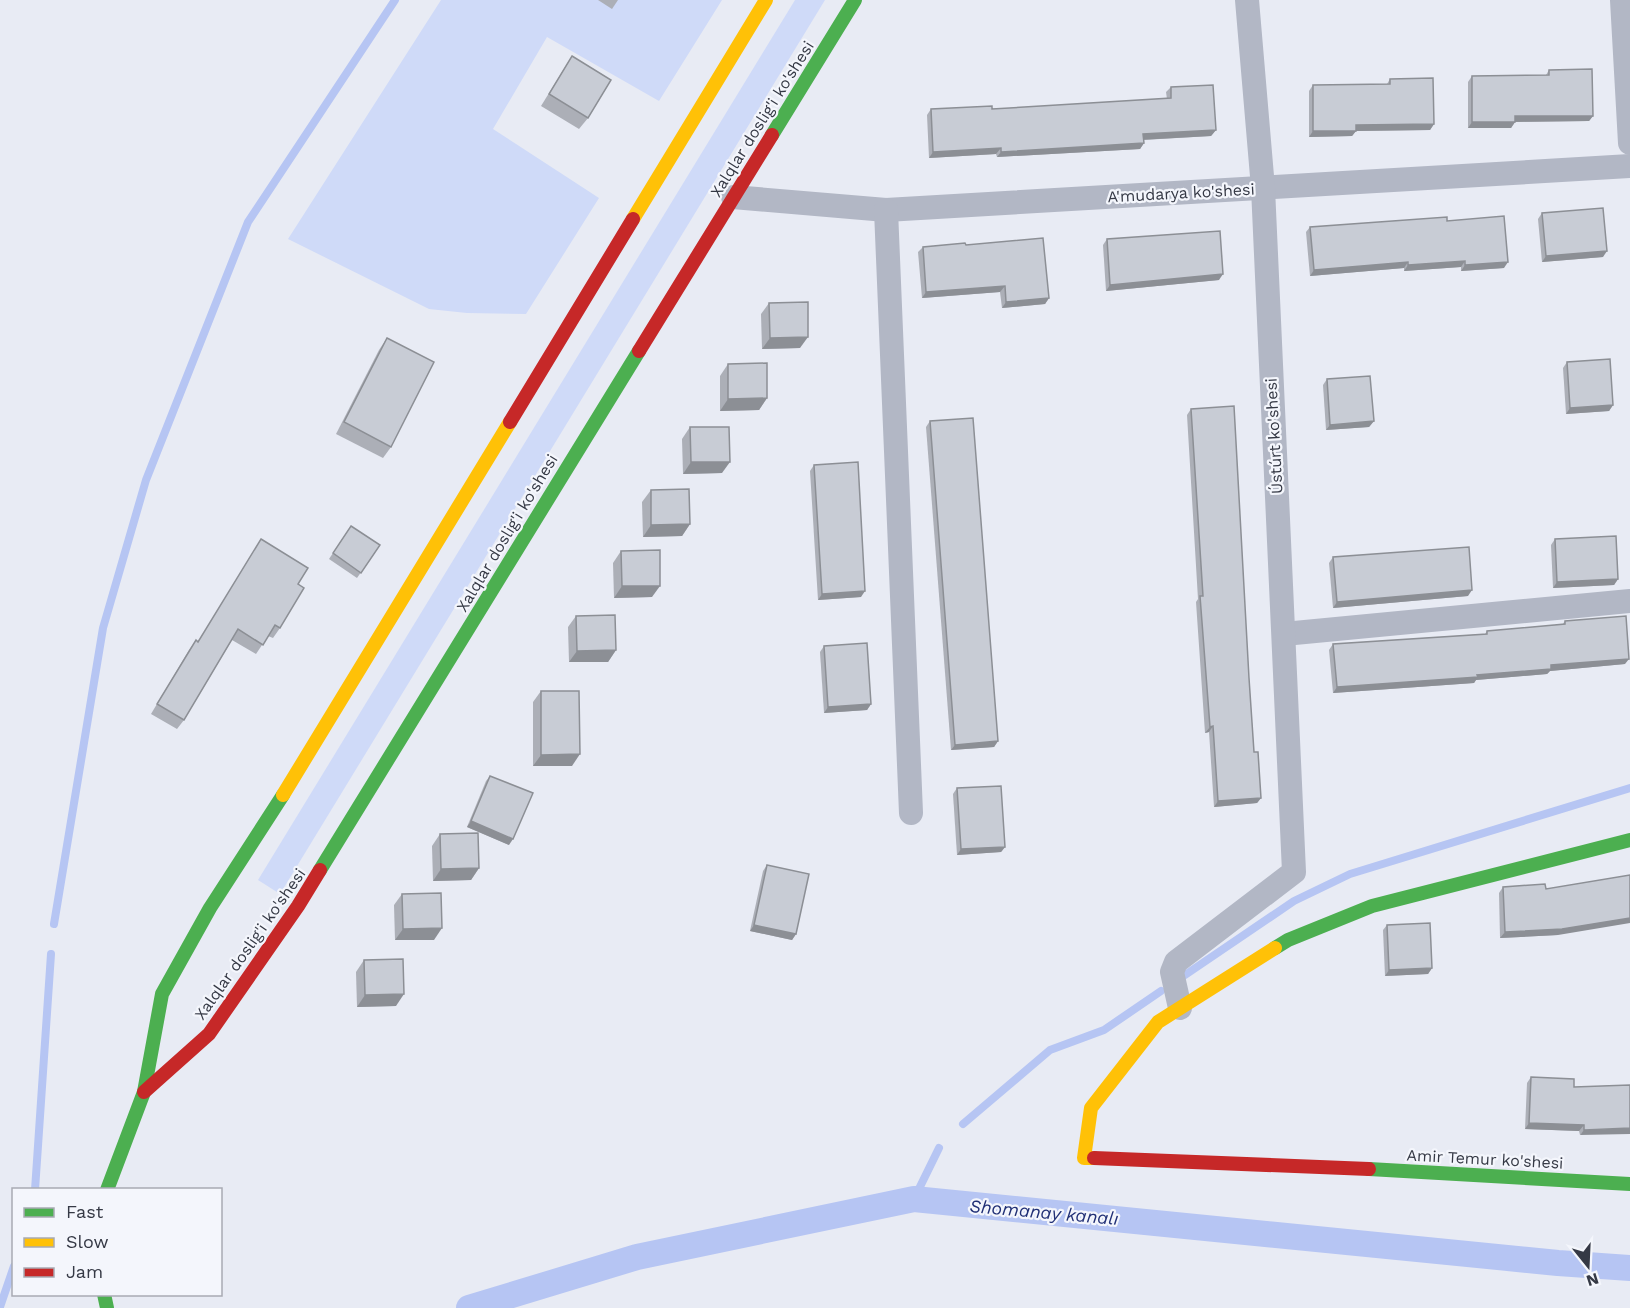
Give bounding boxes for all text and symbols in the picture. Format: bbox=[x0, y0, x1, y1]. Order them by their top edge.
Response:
street label: Xalqlar doslig'i ko'shesi bbox=[706, 38, 818, 200]
street label: A'mudarya ko'shesi bbox=[1107, 180, 1255, 206]
street label: Ústúrt ko'shesi bbox=[1261, 377, 1287, 495]
street label: Xalqlar doslig'i ko'shesi bbox=[452, 451, 562, 615]
street label: Xalqlar doslig'i ko'shesi bbox=[191, 865, 309, 1023]
street label: Amir Temur ko'shesi bbox=[1406, 1145, 1564, 1173]
legend bbox=[12, 1188, 222, 1296]
water label: Shomanay kanalı bbox=[969, 1195, 1120, 1229]
text: Fast bbox=[66, 1201, 104, 1222]
text: Slow bbox=[66, 1231, 109, 1252]
north arrow bbox=[1558, 1236, 1618, 1296]
text: Jam bbox=[66, 1261, 103, 1282]
text: N bbox=[1584, 1269, 1601, 1291]

